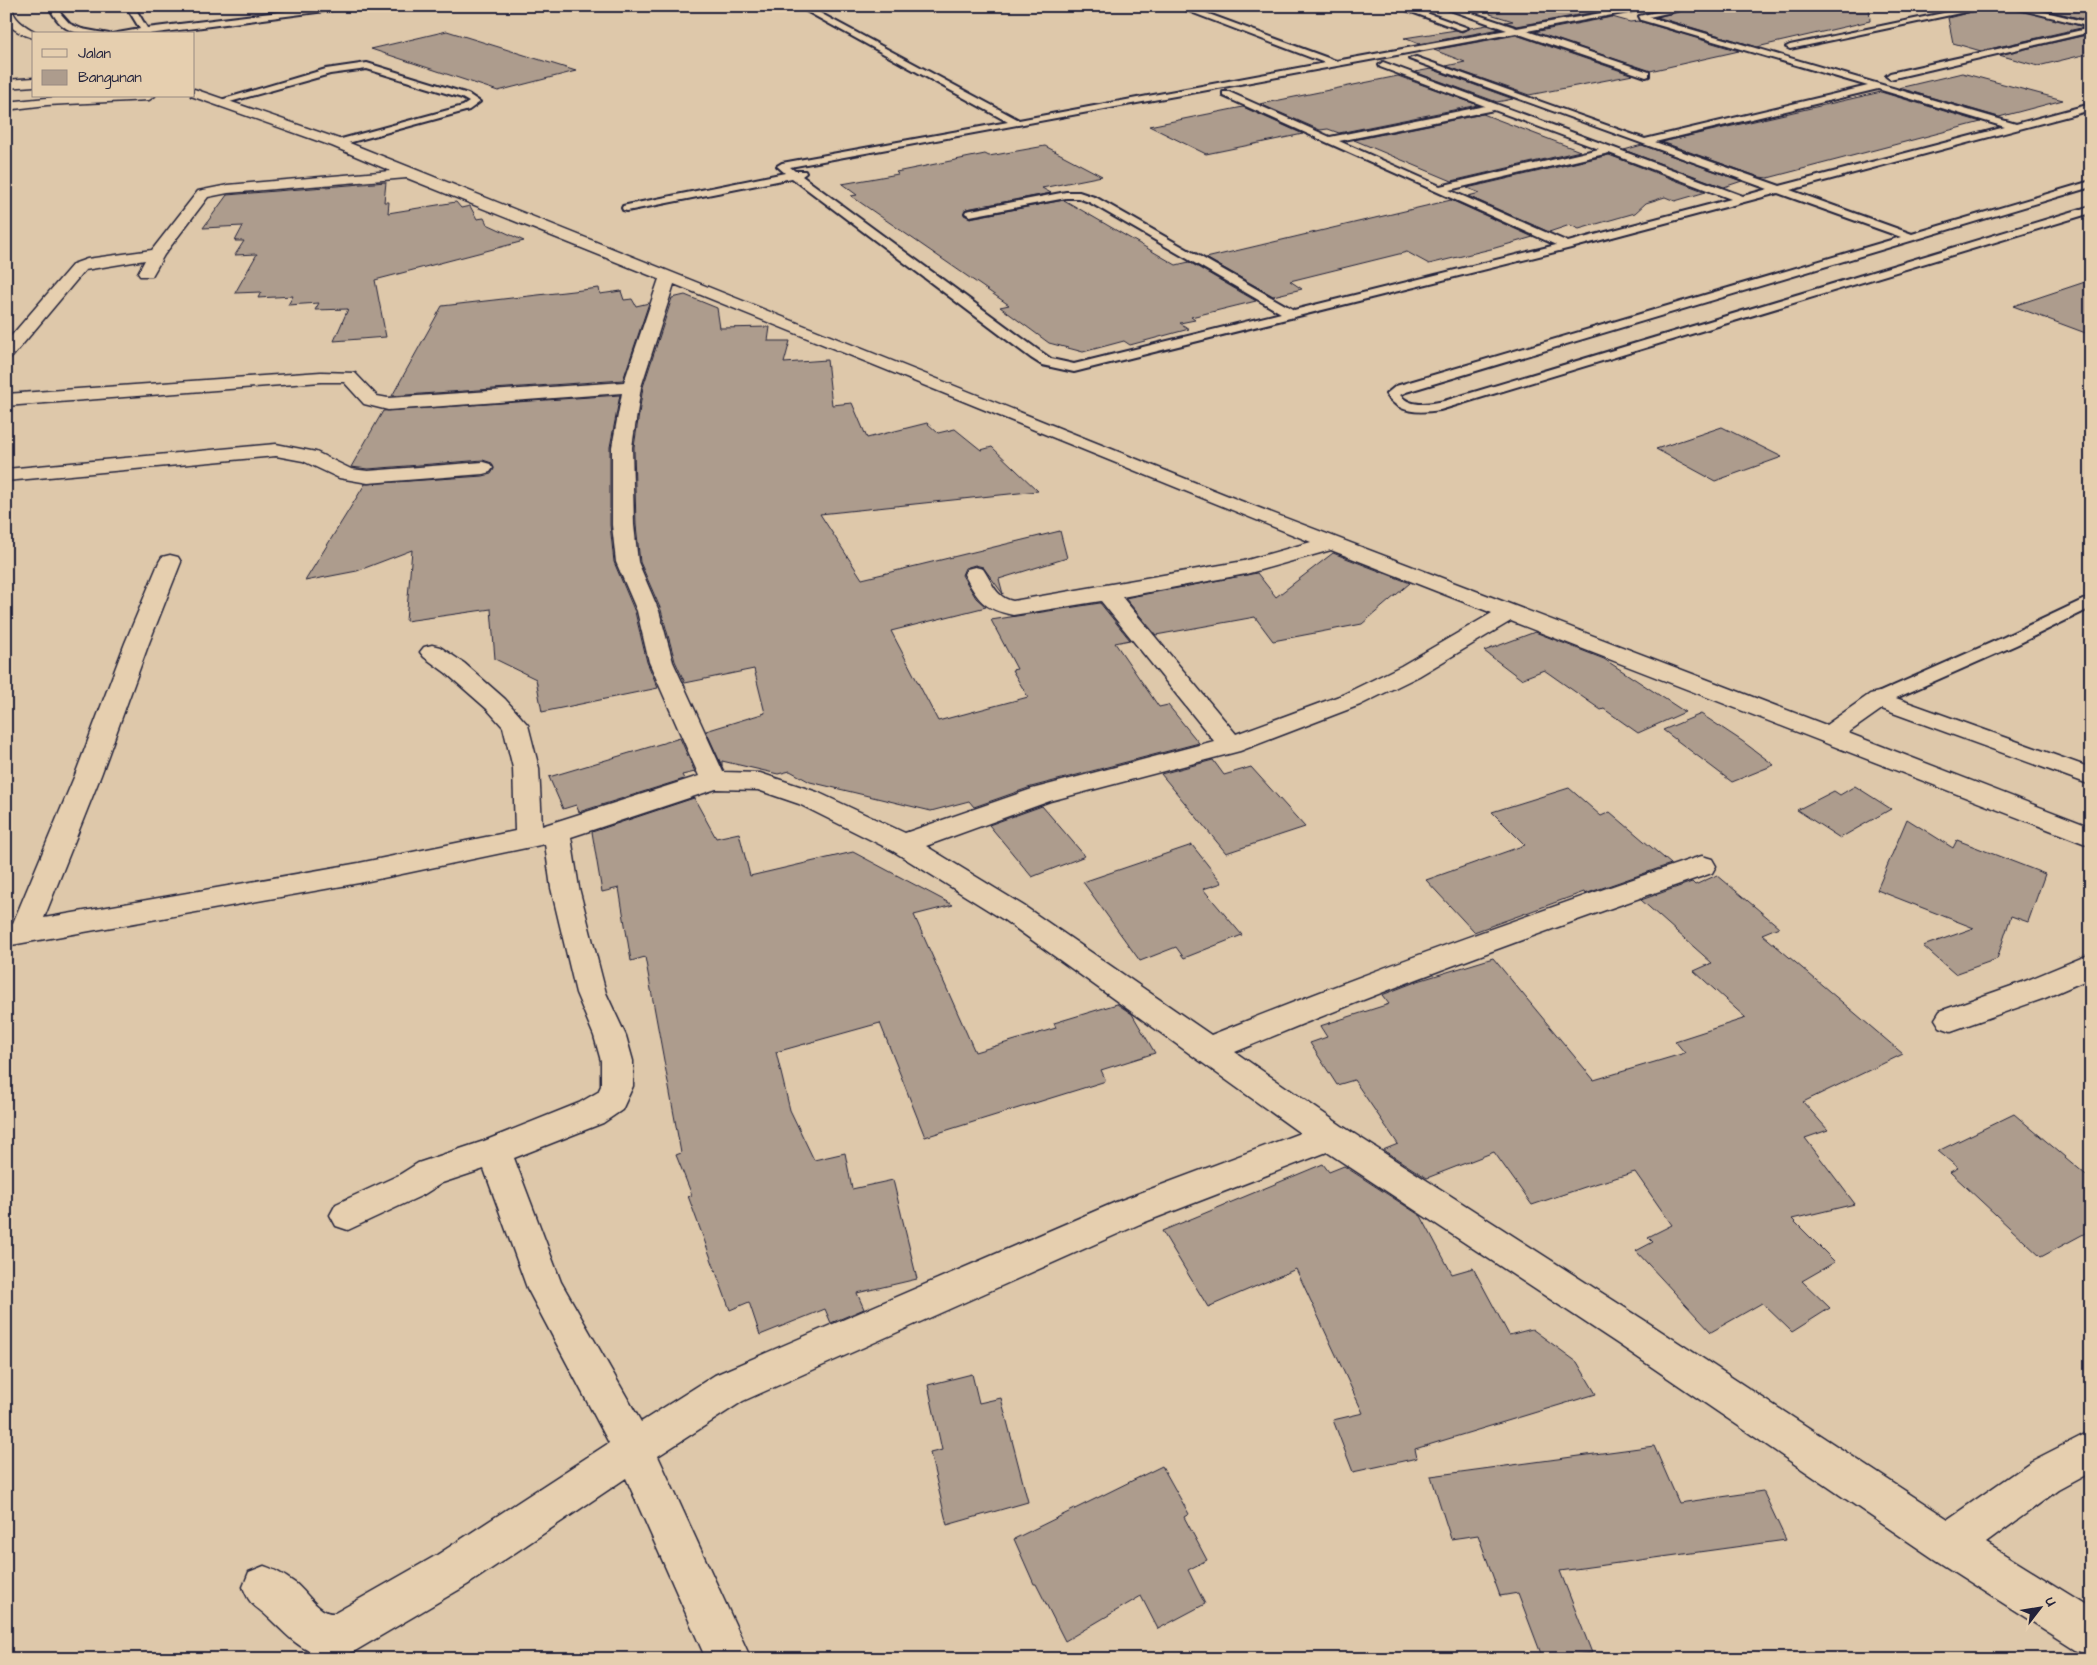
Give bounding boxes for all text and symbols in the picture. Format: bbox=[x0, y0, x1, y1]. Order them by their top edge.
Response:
legend bbox=[32, 32, 195, 98]
text: Jalan bbox=[78, 43, 112, 64]
text: Bangunan bbox=[78, 67, 142, 89]
north arrow bbox=[2014, 1582, 2064, 1632]
text: U bbox=[2040, 1593, 2061, 1610]

